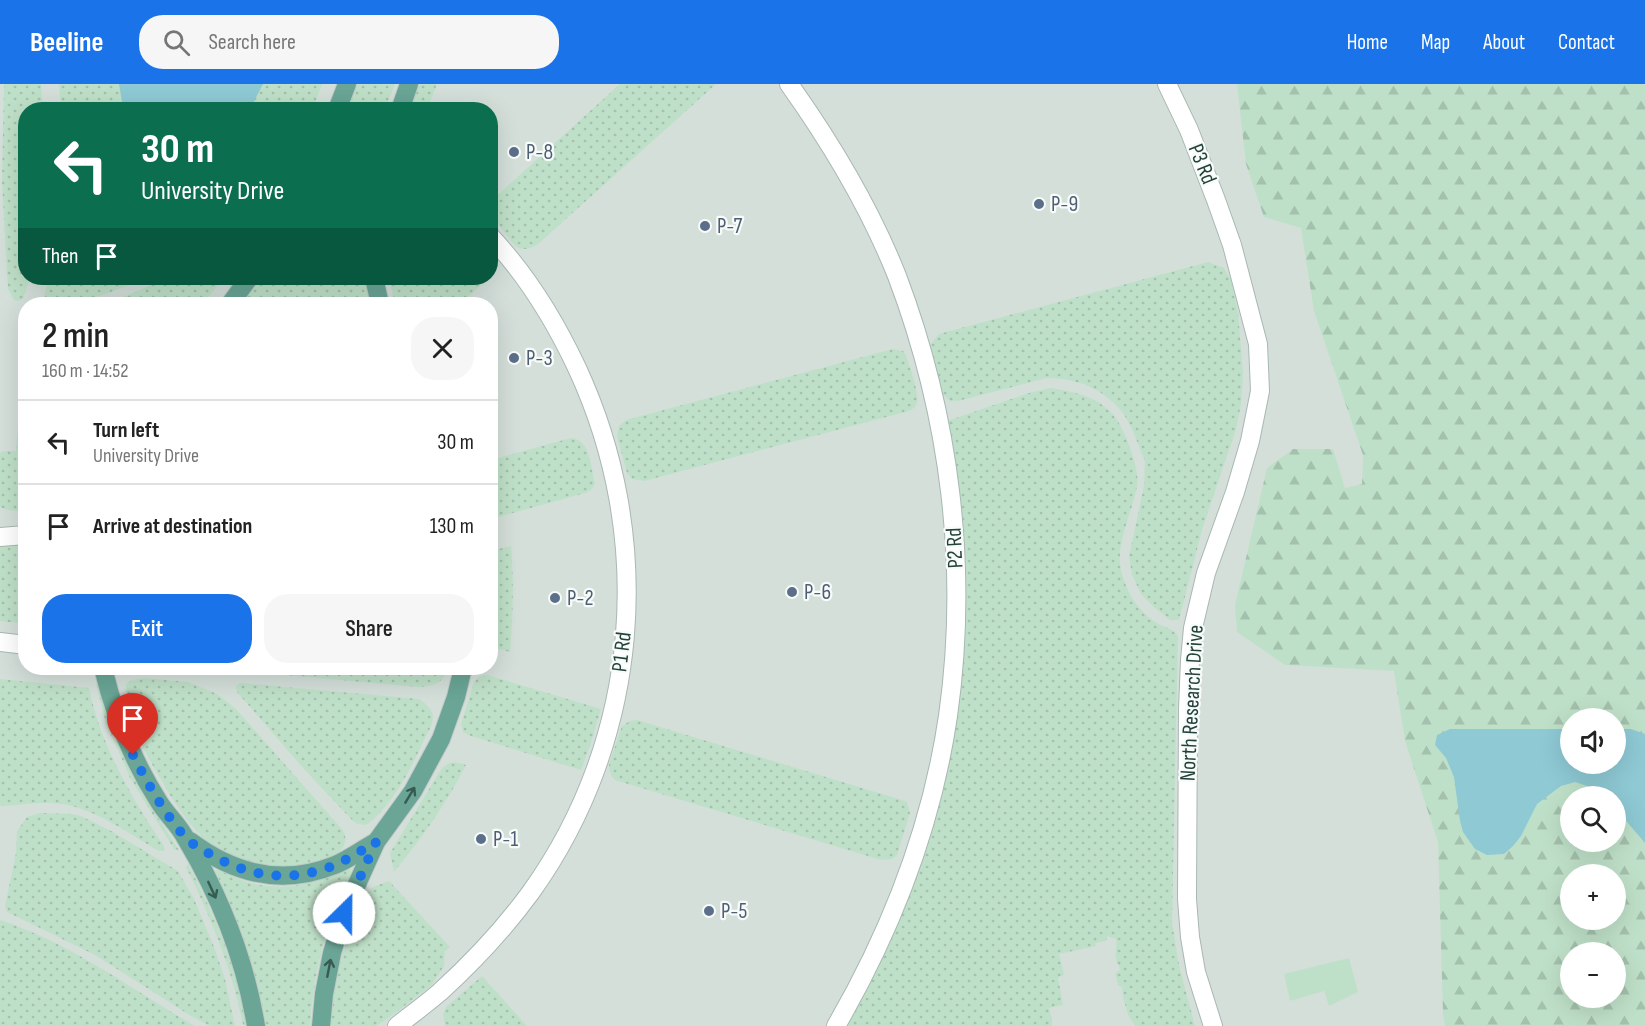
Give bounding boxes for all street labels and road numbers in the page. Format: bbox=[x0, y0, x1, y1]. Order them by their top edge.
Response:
street label: P3 Rd bbox=[1182, 140, 1222, 188]
street label: P2 Rd bbox=[940, 527, 970, 569]
street label: North Research Drive bbox=[1174, 624, 1210, 782]
street label: P1 Rd bbox=[606, 630, 638, 674]

